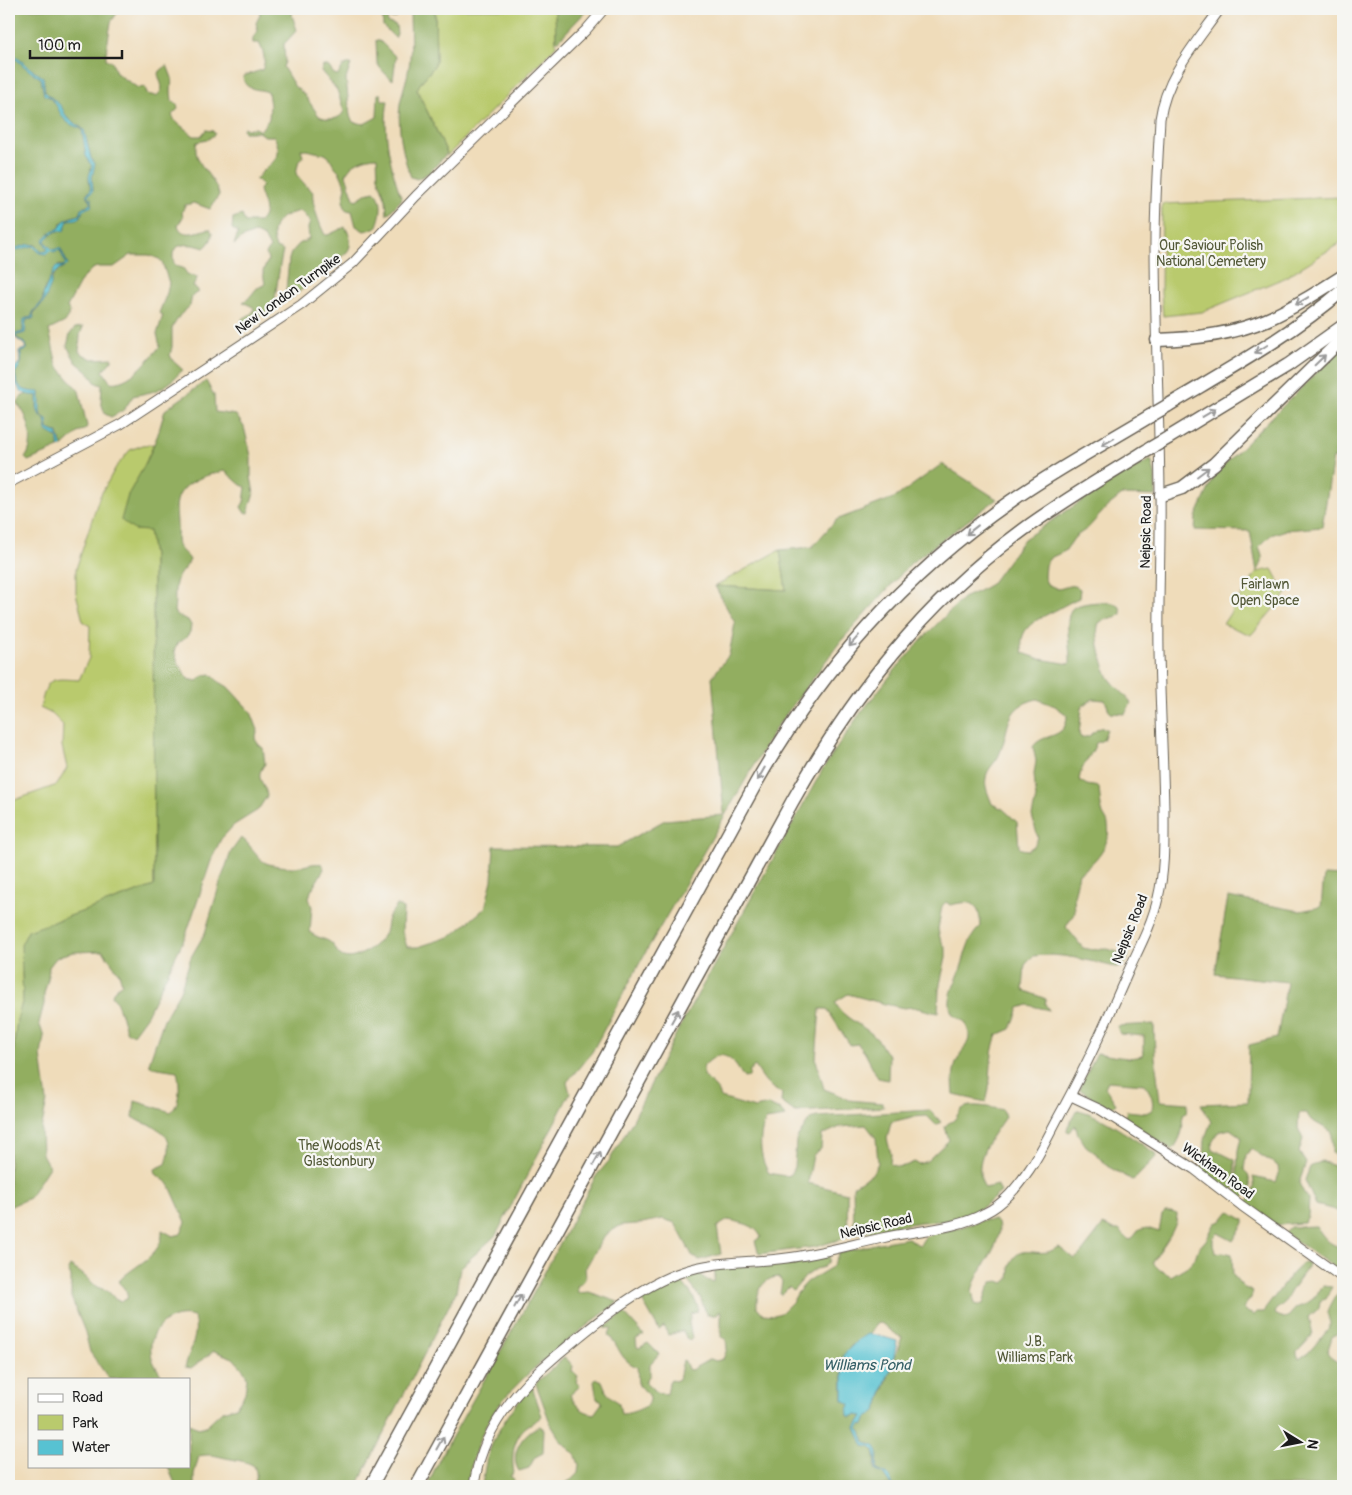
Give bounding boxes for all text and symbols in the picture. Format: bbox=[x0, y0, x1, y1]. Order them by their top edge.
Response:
scale bar bbox=[30, 28, 122, 60]
text: 100 m bbox=[38, 36, 81, 55]
park label: Our Saviour Polish National Cemetery bbox=[1156, 237, 1266, 270]
street label: New London Turnpike bbox=[232, 250, 344, 338]
one-way arrow bbox=[1295, 297, 1309, 307]
one-way arrow bbox=[1255, 344, 1269, 354]
one-way arrow bbox=[1314, 355, 1326, 367]
one-way arrow bbox=[1202, 408, 1216, 418]
one-way arrow bbox=[1102, 437, 1116, 447]
one-way arrow bbox=[1196, 467, 1209, 478]
street label: Neipsic Road bbox=[1137, 495, 1155, 569]
one-way arrow bbox=[965, 525, 979, 535]
park label: Fairlawn Open Space bbox=[1231, 576, 1299, 609]
one-way arrow bbox=[849, 635, 860, 648]
one-way arrow bbox=[756, 766, 766, 781]
street label: Neipsic Road bbox=[1108, 892, 1152, 966]
one-way arrow bbox=[671, 1009, 680, 1024]
park label: The Woods At Glastonbury bbox=[298, 1137, 380, 1170]
street label: Wickham Road bbox=[1179, 1139, 1257, 1203]
one-way arrow bbox=[592, 1152, 602, 1166]
street label: Neipsic Road bbox=[838, 1209, 914, 1243]
one-way arrow bbox=[514, 1294, 524, 1308]
park label: J.B. Williams Park bbox=[997, 1333, 1073, 1366]
water label: Williams Pond bbox=[823, 1356, 912, 1375]
legend bbox=[28, 1378, 190, 1468]
text: Road bbox=[72, 1388, 103, 1407]
text: Park bbox=[72, 1414, 99, 1433]
north arrow bbox=[1274, 1418, 1324, 1468]
one-way arrow bbox=[435, 1436, 445, 1451]
text: Water bbox=[72, 1438, 111, 1457]
text: N bbox=[1303, 1438, 1322, 1450]

